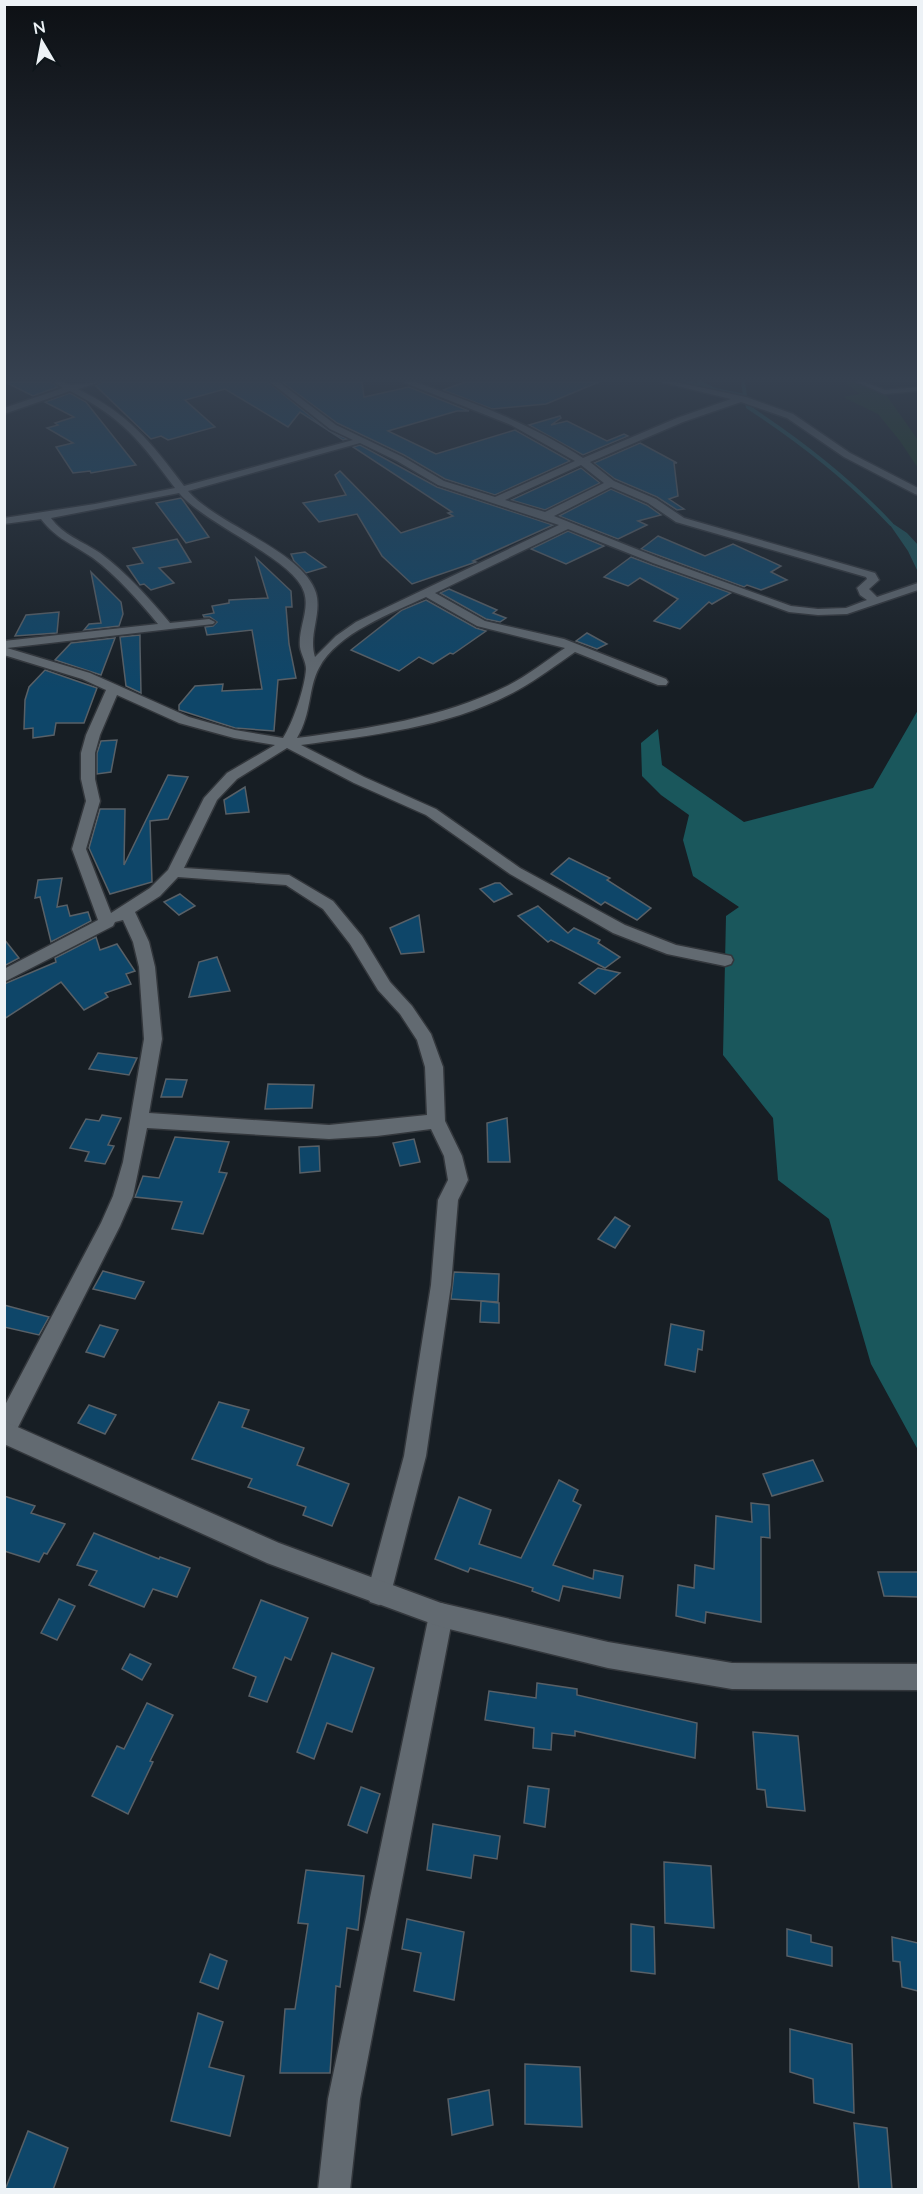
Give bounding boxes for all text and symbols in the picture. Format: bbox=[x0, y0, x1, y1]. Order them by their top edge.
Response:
north arrow bbox=[12, 12, 72, 72]
text: N bbox=[32, 16, 47, 37]

